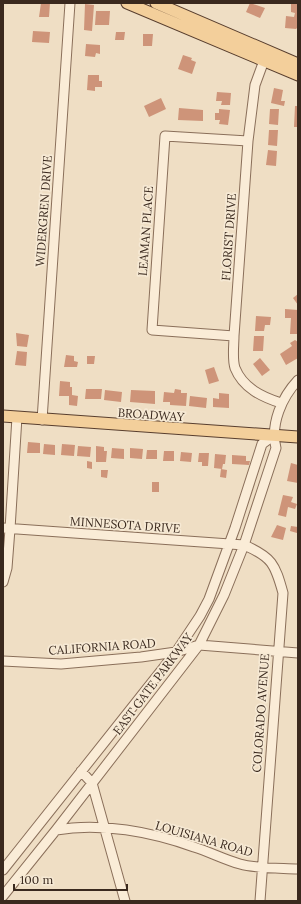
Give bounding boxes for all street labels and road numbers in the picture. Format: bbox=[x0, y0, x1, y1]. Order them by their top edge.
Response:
street label: WIDERGREN DRIVE bbox=[32, 155, 55, 267]
street label: LEAMAN PLACE bbox=[135, 185, 156, 277]
street label: FLORIST DRIVE bbox=[218, 193, 239, 281]
street label: BROADWAY bbox=[117, 405, 185, 424]
street label: MINNESOTA DRIVE bbox=[69, 513, 181, 536]
street label: EAST GATE PARKWAY bbox=[109, 630, 196, 738]
street label: CALIFORNIA ROAD bbox=[48, 635, 156, 658]
street label: COLORADO AVENUE bbox=[249, 653, 272, 773]
street label: LOUISIANA ROAD bbox=[154, 817, 255, 860]

